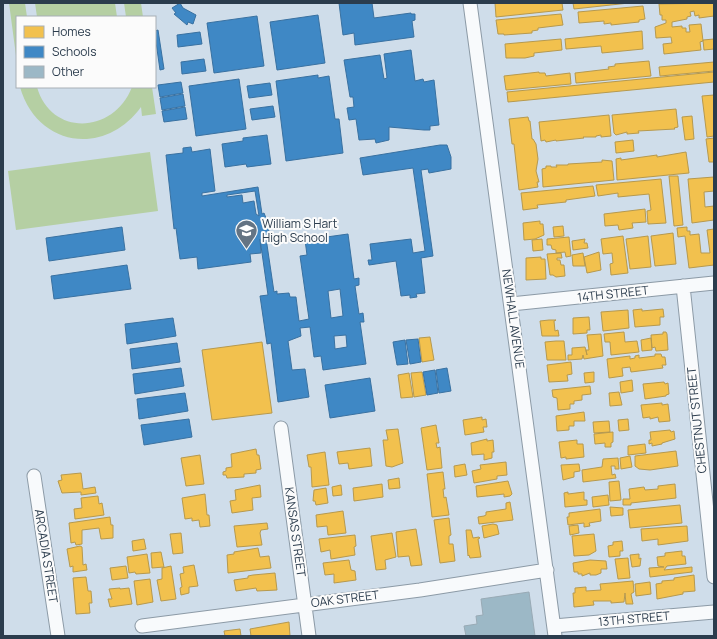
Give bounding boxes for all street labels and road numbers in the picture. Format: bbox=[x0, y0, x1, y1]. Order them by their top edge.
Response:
street label: NEWHALL AVENUE bbox=[498, 268, 529, 370]
street label: 14TH STREET bbox=[576, 281, 650, 306]
street label: CHESTNUT STREET bbox=[682, 365, 711, 474]
street label: KANSAS STREET bbox=[281, 486, 310, 579]
street label: ARCADIA STREET bbox=[31, 508, 62, 605]
street label: OAK STREET bbox=[310, 586, 381, 611]
street label: 13TH STREET bbox=[597, 607, 671, 630]

